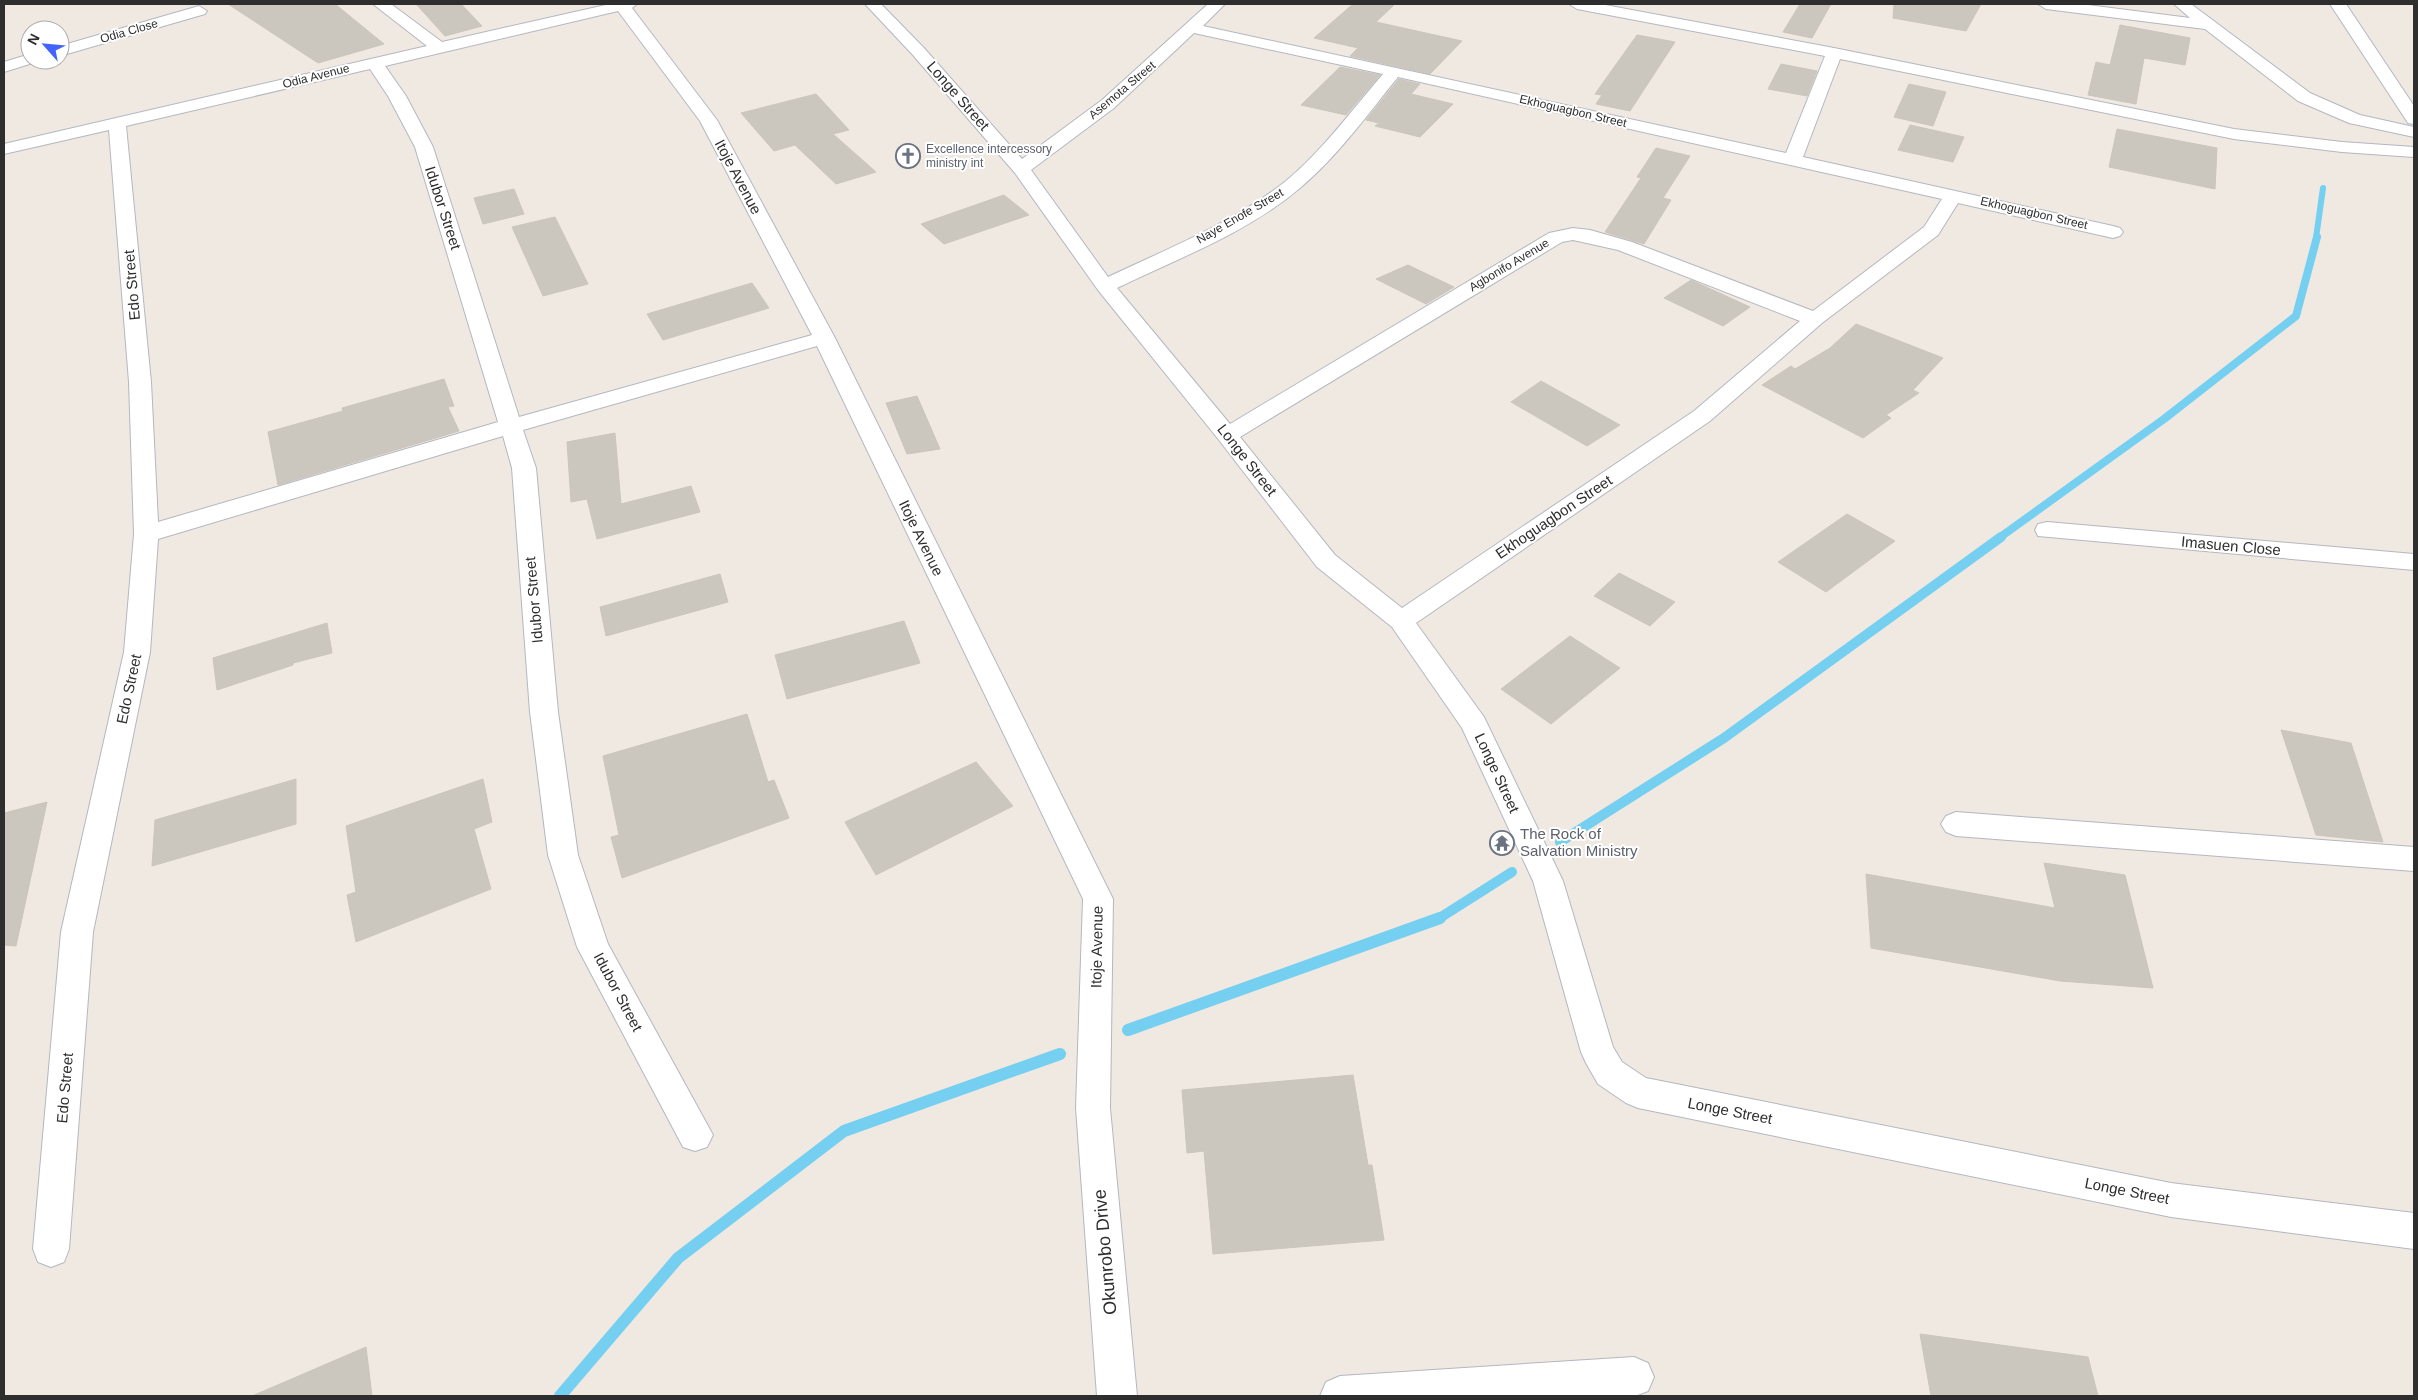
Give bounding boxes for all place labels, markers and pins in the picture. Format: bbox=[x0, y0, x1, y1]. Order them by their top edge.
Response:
place label: Excellence intercessory ministry int bbox=[926, 142, 1052, 170]
church icon: Excellence intercessory ministry int bbox=[895, 143, 921, 169]
place label: The Rock of Salvation Ministry bbox=[1520, 825, 1638, 859]
temple icon: The Rock of Salvation Ministry bbox=[1489, 830, 1515, 856]

